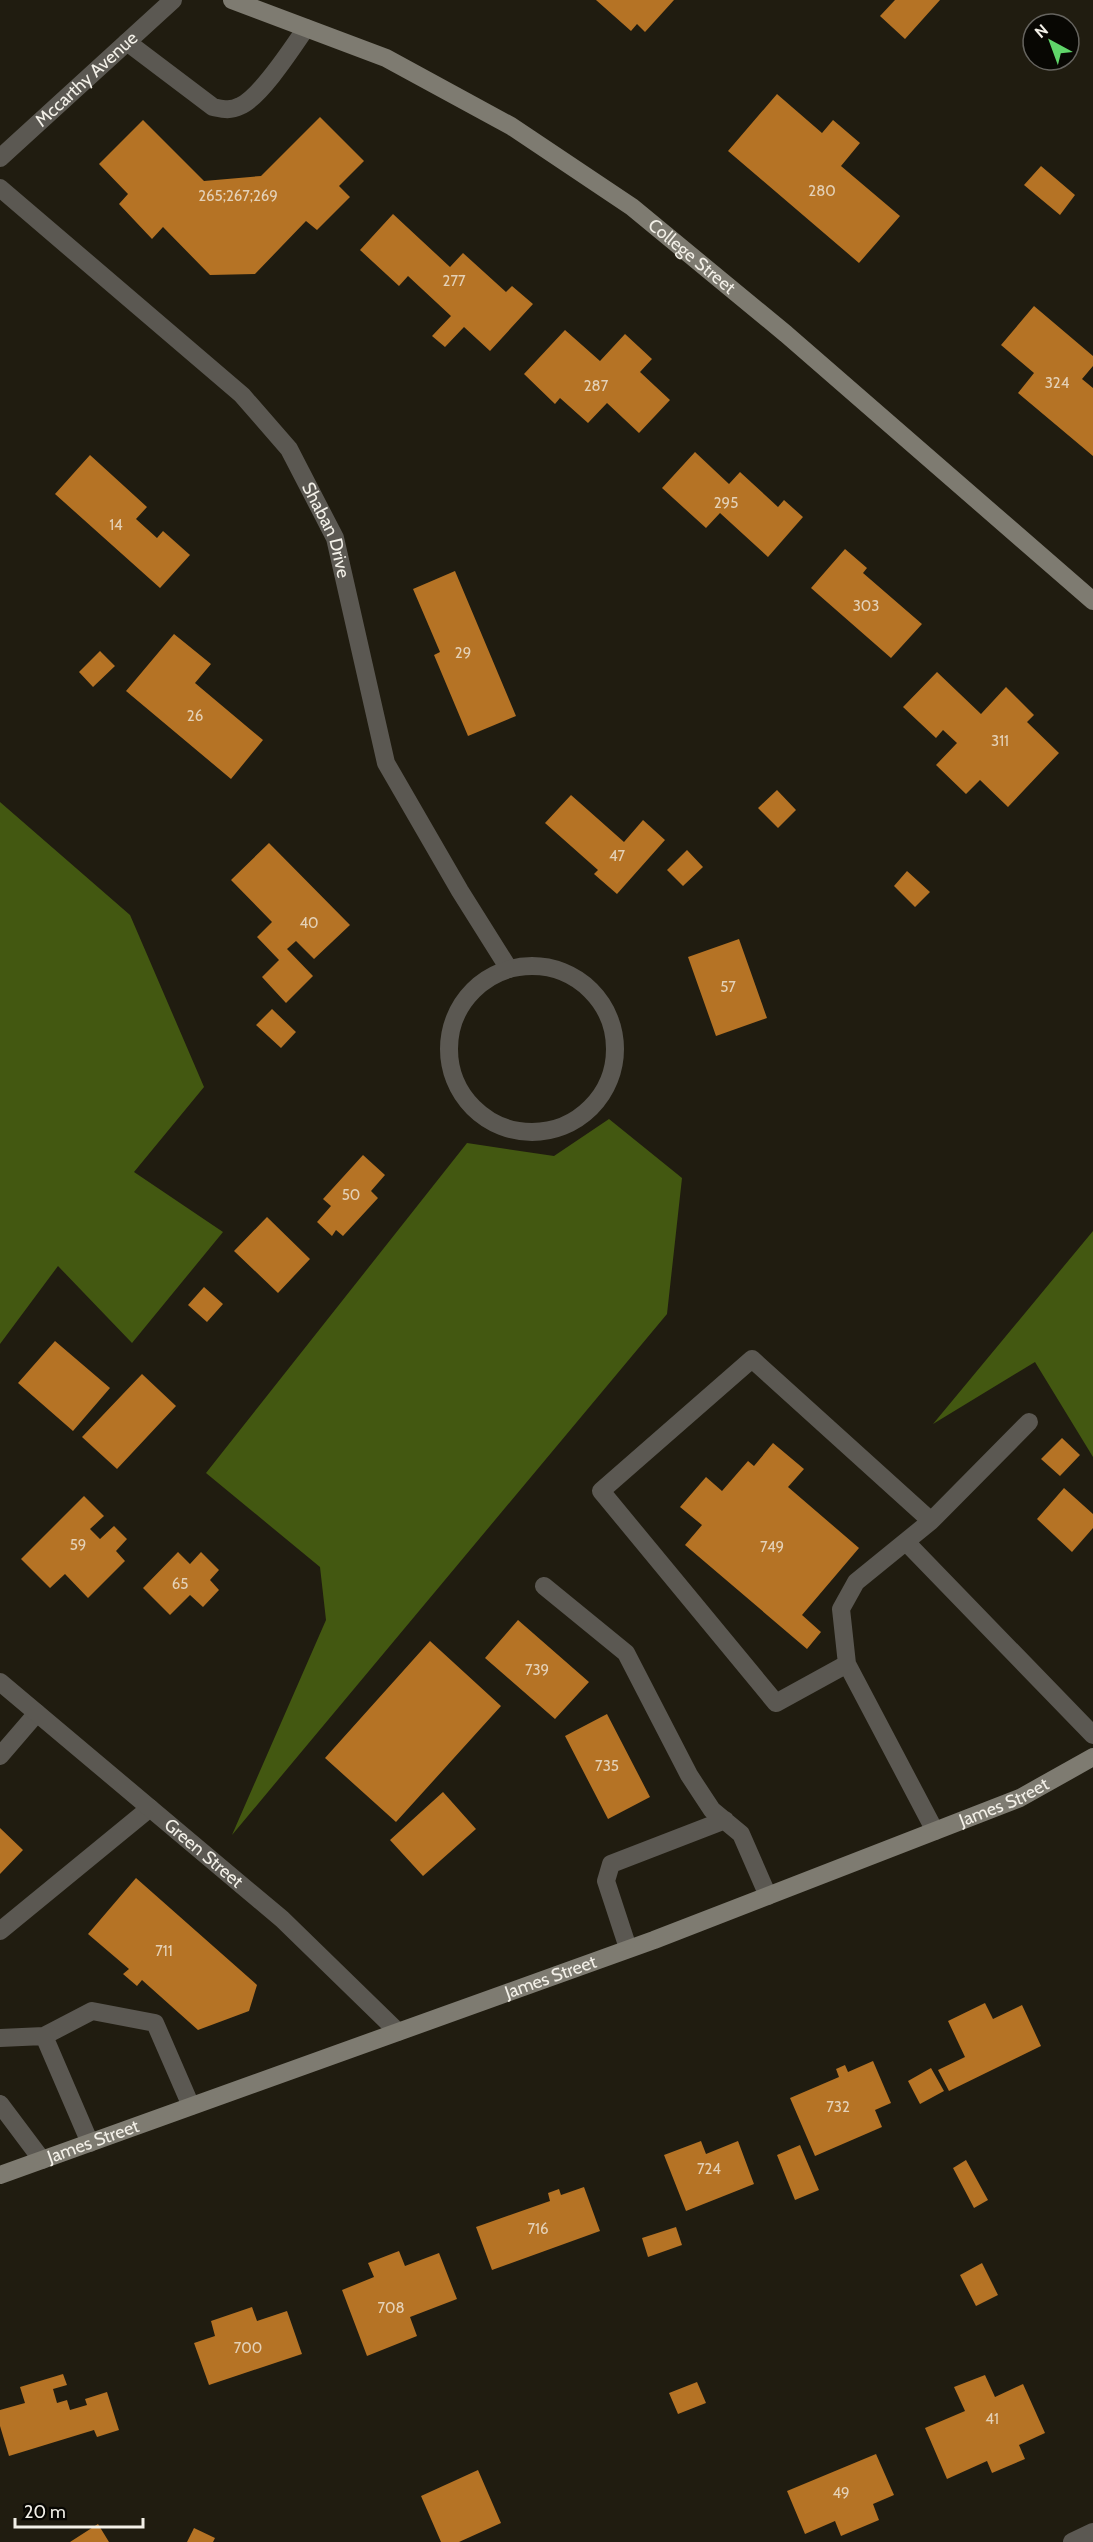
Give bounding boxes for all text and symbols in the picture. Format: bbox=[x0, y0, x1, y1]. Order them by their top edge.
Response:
north arrow bbox=[1021, 12, 1081, 72]
text: N bbox=[1031, 20, 1052, 42]
street label: Mccarthy Avenue bbox=[31, 27, 142, 131]
house number: 280 bbox=[808, 182, 836, 200]
house number: 265;267;269 bbox=[198, 187, 278, 205]
street label: College Street bbox=[644, 214, 740, 299]
house number: 277 bbox=[443, 272, 466, 290]
house number: 324 bbox=[1045, 374, 1070, 392]
house number: 287 bbox=[584, 377, 609, 395]
street label: Shaban Drive bbox=[297, 479, 355, 580]
house number: 295 bbox=[714, 494, 738, 512]
house number: 14 bbox=[109, 516, 123, 534]
house number: 303 bbox=[853, 597, 879, 615]
house number: 29 bbox=[455, 644, 471, 662]
house number: 26 bbox=[187, 707, 203, 725]
house number: 311 bbox=[991, 732, 1009, 750]
house number: 47 bbox=[609, 847, 626, 865]
house number: 40 bbox=[299, 914, 319, 932]
house number: 57 bbox=[720, 978, 736, 996]
house number: 50 bbox=[342, 1186, 360, 1204]
house number: 59 bbox=[70, 1536, 86, 1554]
house number: 749 bbox=[760, 1538, 784, 1556]
house number: 65 bbox=[172, 1575, 188, 1593]
house number: 739 bbox=[525, 1661, 549, 1679]
house number: 735 bbox=[595, 1757, 619, 1775]
street label: James Street bbox=[955, 1773, 1053, 1832]
street label: Green Street bbox=[160, 1814, 248, 1893]
house number: 711 bbox=[155, 1942, 173, 1960]
street label: James Street bbox=[501, 1951, 599, 2004]
house number: 732 bbox=[826, 2098, 850, 2116]
street label: James Street bbox=[43, 2115, 142, 2168]
house number: 724 bbox=[697, 2160, 721, 2178]
house number: 716 bbox=[528, 2220, 548, 2238]
house number: 708 bbox=[378, 2299, 404, 2317]
house number: 700 bbox=[234, 2339, 262, 2357]
house number: 41 bbox=[985, 2410, 999, 2428]
house number: 49 bbox=[832, 2484, 850, 2502]
scale bar bbox=[15, 2491, 142, 2529]
text: 20 m bbox=[24, 2501, 66, 2523]

